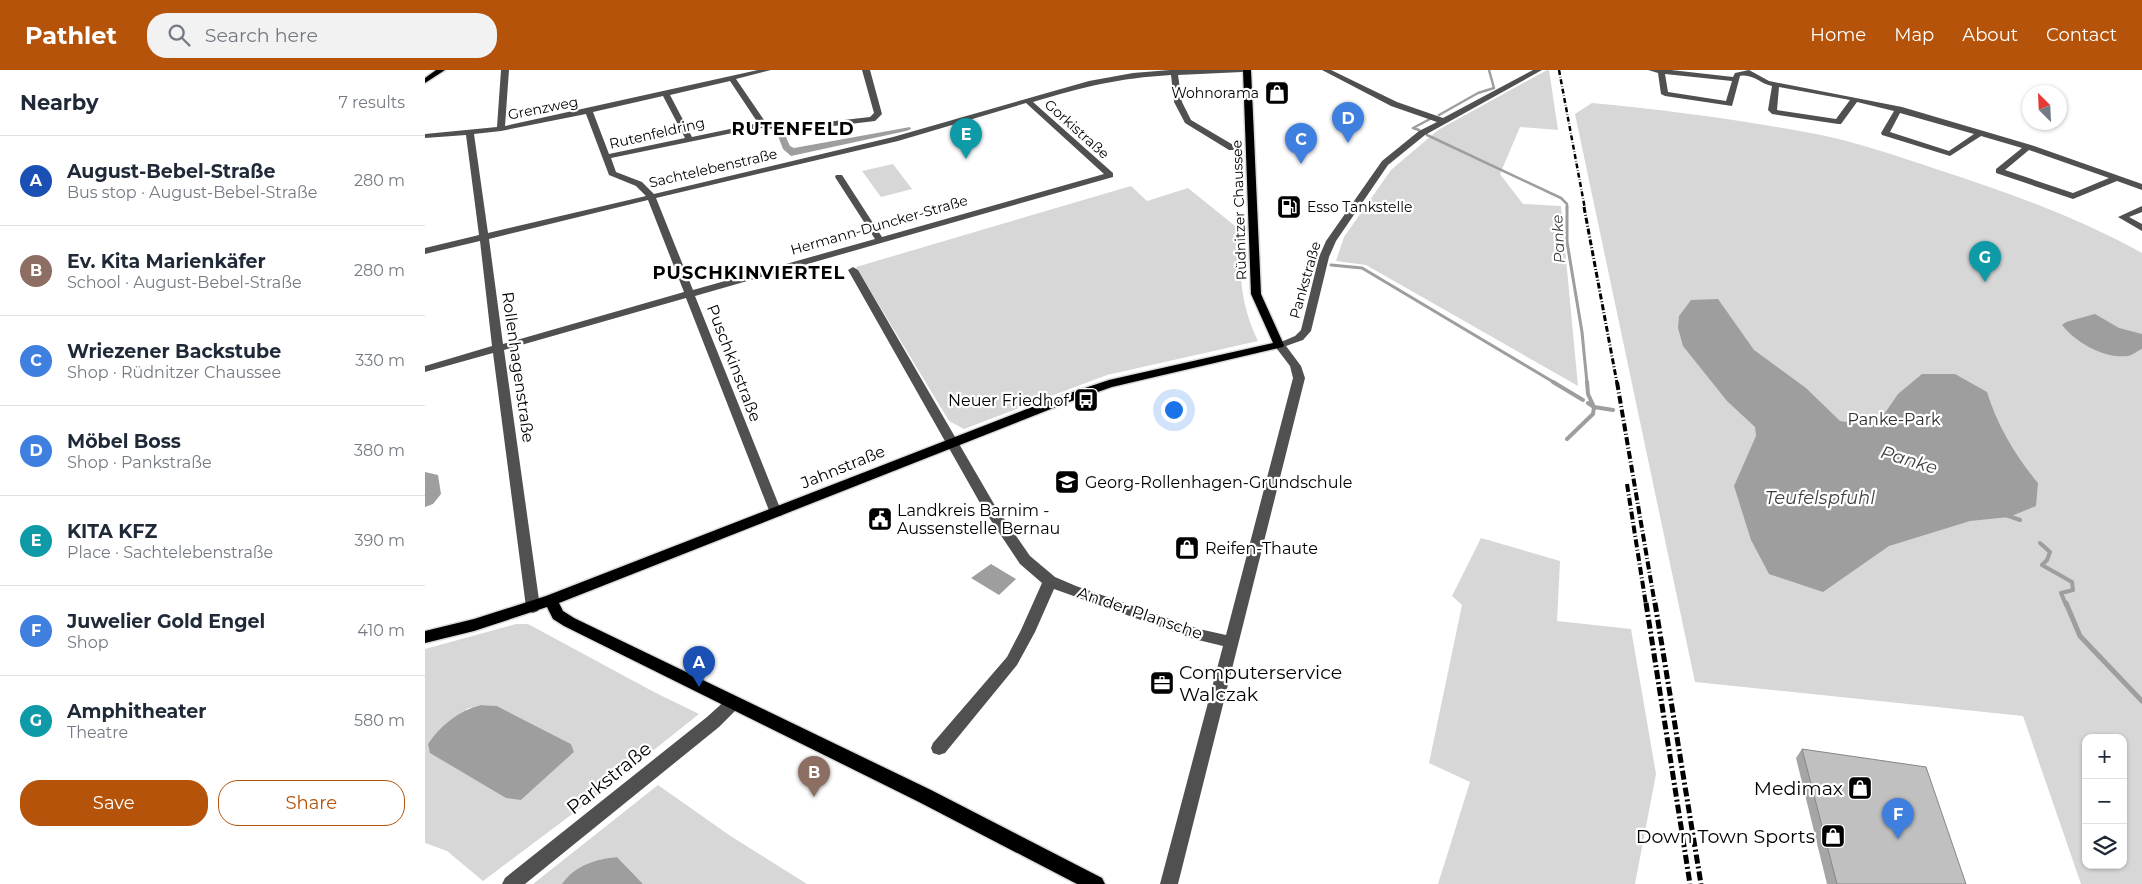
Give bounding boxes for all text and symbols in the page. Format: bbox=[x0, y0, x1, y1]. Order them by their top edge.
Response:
search box bbox=[147, 13, 497, 58]
text: Pathlet bbox=[25, 21, 117, 50]
icon: search bbox=[165, 21, 193, 49]
text: Search here bbox=[205, 24, 318, 47]
text: Home bbox=[1810, 24, 1866, 46]
text: Map bbox=[1894, 24, 1934, 46]
text: About bbox=[1962, 24, 2018, 46]
text: Contact bbox=[2046, 24, 2117, 46]
shop icon: Wohnorama bbox=[1264, 80, 1290, 106]
place label: Wohnorama bbox=[1171, 84, 1259, 102]
north arrow bbox=[2022, 85, 2067, 130]
text: Nearby bbox=[20, 90, 99, 115]
street label: Grenzweg bbox=[506, 92, 580, 124]
text: 7 results bbox=[338, 93, 405, 112]
street label: Gorkistraße bbox=[1041, 95, 1113, 163]
pin: D bbox=[1332, 102, 1364, 143]
street label: Rutenfeldring bbox=[607, 113, 707, 153]
district label: RUTENFELD bbox=[731, 118, 855, 140]
pin: E bbox=[950, 118, 982, 159]
pin: C bbox=[1285, 123, 1317, 164]
street label: Rüdnitzer Chaussee bbox=[1228, 140, 1250, 280]
street label: Sachtelebenstraße bbox=[647, 144, 779, 192]
text: August-Bebel-Straße bbox=[67, 160, 275, 183]
text: A bbox=[30, 171, 42, 190]
text: 280 m bbox=[354, 171, 405, 190]
text: Bus stop · August-Bebel-Straße bbox=[67, 183, 317, 202]
street label: Hermann-Duncker-Straße bbox=[788, 191, 970, 259]
fuel station icon: Esso Tankstelle bbox=[1276, 194, 1302, 220]
place label: Esso Tankstelle bbox=[1307, 198, 1413, 216]
water label: Panke bbox=[1547, 214, 1569, 264]
street label: Pankstraße bbox=[1285, 239, 1325, 321]
pin: G bbox=[1969, 241, 2001, 282]
text: Ev. Kita Marienkäfer bbox=[67, 250, 266, 273]
text: B bbox=[30, 261, 42, 280]
text: 280 m bbox=[354, 261, 405, 280]
district label: PUSCHKINVIERTEL bbox=[653, 262, 845, 284]
text: School · August-Bebel-Straße bbox=[67, 273, 302, 292]
street label: Rollenhagenstraße bbox=[498, 290, 538, 444]
street label: Puschkinstraße bbox=[703, 302, 765, 424]
text: Wriezener Backstube bbox=[67, 340, 281, 363]
text: C bbox=[30, 351, 42, 370]
text: 330 m bbox=[355, 351, 405, 370]
text: Shop · Rüdnitzer Chaussee bbox=[67, 363, 281, 382]
bus stop icon: Neuer Friedhof bbox=[1073, 387, 1099, 413]
place label: Neuer Friedhof bbox=[948, 391, 1070, 410]
your location bbox=[1161, 397, 1187, 423]
park label: Panke-Park bbox=[1847, 410, 1941, 429]
text: Möbel Boss bbox=[67, 430, 181, 453]
text: D bbox=[29, 441, 43, 460]
text: 380 m bbox=[354, 441, 405, 460]
water label: Panke bbox=[1878, 441, 1940, 479]
street label: Jahnstraße bbox=[797, 442, 888, 493]
text: Shop · Pankstraße bbox=[67, 453, 212, 472]
school or university icon: Georg-Rollenhagen-Grundschule bbox=[1054, 469, 1080, 495]
place label: Georg-Rollenhagen-Grundschule bbox=[1085, 473, 1352, 492]
water label: Teufelspfuhl bbox=[1765, 487, 1875, 509]
place label: Landkreis Barnim - Aussenstelle Bernau bbox=[897, 501, 1060, 538]
public building icon: Landkreis Barnim - Aussenstelle Bernau bbox=[867, 506, 893, 532]
text: KITA KFZ bbox=[67, 520, 157, 543]
text: E bbox=[31, 531, 41, 550]
text: 390 m bbox=[354, 531, 405, 550]
shop icon: Reifen-Thaute bbox=[1174, 535, 1200, 561]
place label: Reifen-Thaute bbox=[1205, 539, 1318, 558]
text: Place · Sachtelebenstraße bbox=[67, 543, 273, 562]
street label: An der Plansche bbox=[1075, 583, 1205, 643]
text: Juwelier Gold Engel bbox=[67, 610, 265, 633]
text: F bbox=[31, 621, 41, 640]
text: 410 m bbox=[357, 621, 405, 640]
text: Shop bbox=[67, 633, 109, 652]
pin: A bbox=[683, 646, 715, 687]
place label: Computerservice Walczak bbox=[1179, 661, 1342, 706]
office icon: Computerservice Walczak bbox=[1149, 670, 1175, 696]
text: Amphitheater bbox=[67, 700, 206, 723]
text: G bbox=[30, 711, 42, 730]
text: 580 m bbox=[354, 711, 405, 730]
text: Theatre bbox=[67, 723, 128, 742]
map controls bbox=[2082, 734, 2127, 869]
button: + bbox=[2082, 734, 2127, 779]
street label: Parkstraße bbox=[562, 737, 656, 819]
pin: B bbox=[798, 756, 830, 797]
shop icon: Medimax bbox=[1847, 775, 1873, 801]
place label: Medimax bbox=[1754, 777, 1843, 800]
button: − bbox=[2082, 779, 2127, 824]
button: Save bbox=[20, 780, 208, 826]
button: Share bbox=[218, 780, 405, 826]
pin: F bbox=[1882, 798, 1914, 839]
shop icon: Down Town Sports bbox=[1820, 823, 1846, 849]
button: layers bbox=[2082, 824, 2127, 869]
place label: Down Town Sports bbox=[1636, 825, 1815, 848]

